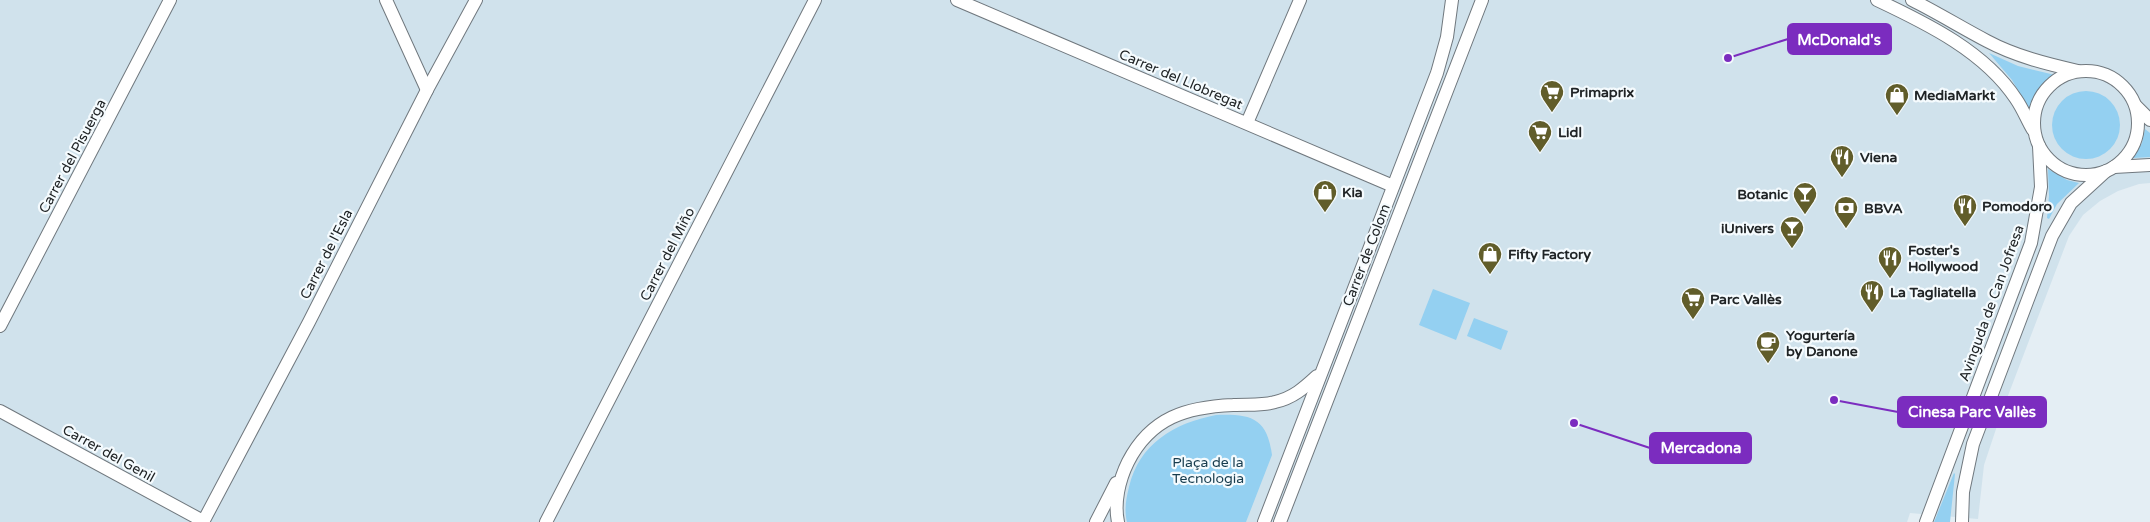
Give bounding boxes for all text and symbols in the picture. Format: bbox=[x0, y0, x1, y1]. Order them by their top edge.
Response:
callout: McDonald's bbox=[1788, 24, 1891, 54]
text: McDonald's bbox=[1797, 31, 1881, 49]
street label: Carrer del Llobregat bbox=[1116, 46, 1246, 113]
supermarket icon: Primaprix bbox=[1539, 79, 1565, 113]
shop icon: MediaMarkt bbox=[1884, 82, 1910, 116]
place label: Primaprix bbox=[1570, 84, 1635, 101]
place label: MediaMarkt bbox=[1914, 87, 1996, 104]
street label: Carrer del Pisuerga bbox=[35, 96, 110, 216]
supermarket icon: Lidl bbox=[1527, 119, 1553, 153]
place label: Lidl bbox=[1558, 124, 1582, 141]
restaurant icon: Viena bbox=[1829, 144, 1855, 178]
place label: Viena bbox=[1860, 149, 1898, 166]
shop icon: Kia bbox=[1312, 179, 1338, 213]
bar icon: Botanic bbox=[1792, 181, 1818, 215]
place label: Kia bbox=[1342, 184, 1363, 201]
place label: Botanic bbox=[1737, 186, 1789, 203]
restaurant icon: Pomodoro bbox=[1952, 193, 1978, 227]
bank icon: BBVA bbox=[1833, 195, 1859, 229]
place label: Pomodoro bbox=[1982, 198, 2053, 215]
place label: BBVA bbox=[1864, 200, 1903, 217]
street label: Carrer de Colom bbox=[1339, 202, 1394, 309]
street label: Carrer del Miño bbox=[637, 205, 698, 304]
street label: Carrer de l'Esla bbox=[296, 206, 356, 302]
bar icon: iUnivers bbox=[1779, 215, 1805, 249]
place label: iUnivers bbox=[1721, 220, 1774, 237]
street label: Avinguda de Can Jofresa bbox=[1955, 223, 2028, 384]
shop icon: Fifty Factory bbox=[1477, 241, 1503, 275]
place label: Foster's Hollywood bbox=[1908, 242, 1978, 275]
restaurant icon: Foster's Hollywood bbox=[1877, 245, 1903, 279]
place label: Fifty Factory bbox=[1508, 246, 1591, 263]
restaurant icon: La Tagliatella bbox=[1859, 279, 1885, 313]
place label: La Tagliatella bbox=[1890, 284, 1976, 301]
supermarket icon: Parc Vallès bbox=[1680, 286, 1706, 320]
place label: Parc Vallès bbox=[1710, 291, 1782, 308]
place label: Yogurtería by Danone bbox=[1786, 327, 1858, 360]
cafe icon: Yogurtería by Danone bbox=[1755, 330, 1781, 364]
callout: Cinesa Parc Vallès bbox=[1898, 397, 2046, 427]
text: Cinesa Parc Vallès bbox=[1908, 403, 2036, 421]
street label: Carrer del Genil bbox=[60, 421, 158, 486]
callout: Mercadona bbox=[1650, 433, 1751, 463]
text: Mercadona bbox=[1661, 439, 1741, 457]
park label: Plaça de la Tecnologia bbox=[1172, 454, 1244, 487]

